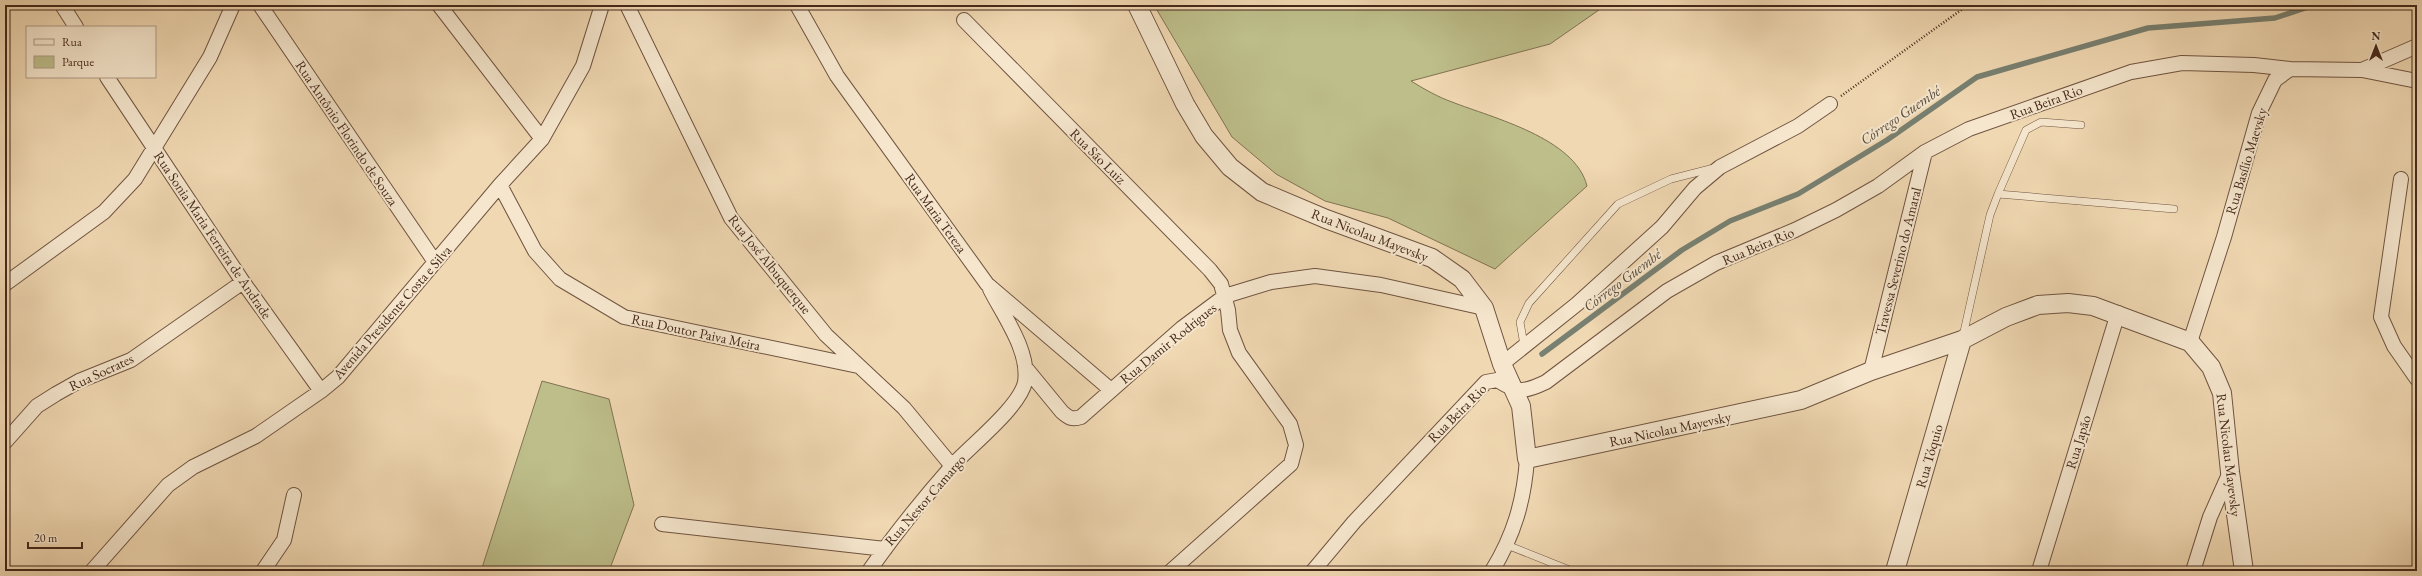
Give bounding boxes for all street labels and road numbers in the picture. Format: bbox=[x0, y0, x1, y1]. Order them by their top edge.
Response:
street label: Rua Antônio Florindo de Souza bbox=[292, 57, 403, 209]
street label: Rua Beira Rio bbox=[2007, 80, 2085, 123]
street label: Rua Basílio Maevsky bbox=[2221, 105, 2271, 217]
street label: Rua São Luiz bbox=[1066, 124, 1130, 188]
street label: Rua Sonia Maria Ferreira de Andrade bbox=[150, 148, 276, 323]
street label: Rua Maria Tereza bbox=[901, 169, 971, 257]
street label: Travessa Severino do Amaral bbox=[1871, 185, 1925, 337]
street label: Rua Nicolau Mayevsky bbox=[1309, 204, 1432, 266]
street label: Rua José Albuquerque bbox=[724, 211, 816, 318]
street label: Rua Beira Rio bbox=[1719, 223, 1797, 269]
street label: Avenida Presidente Costa e Silva bbox=[328, 241, 455, 384]
street label: Rua Damir Rodrigues bbox=[1116, 298, 1220, 388]
street label: Rua Doutor Paiva Meira bbox=[630, 310, 762, 355]
street label: Rua Socrates bbox=[66, 349, 137, 395]
street label: Rua Beira Rio bbox=[1424, 380, 1490, 446]
street label: Rua Nicolau Mayevsky bbox=[2213, 392, 2246, 518]
street label: Rua Nicolau Mayevsky bbox=[1608, 407, 1733, 451]
street label: Rua Japão bbox=[2061, 413, 2095, 471]
street label: Rua Tóquio bbox=[1911, 422, 1947, 490]
street label: Rua Nestor Camargo bbox=[880, 451, 970, 549]

